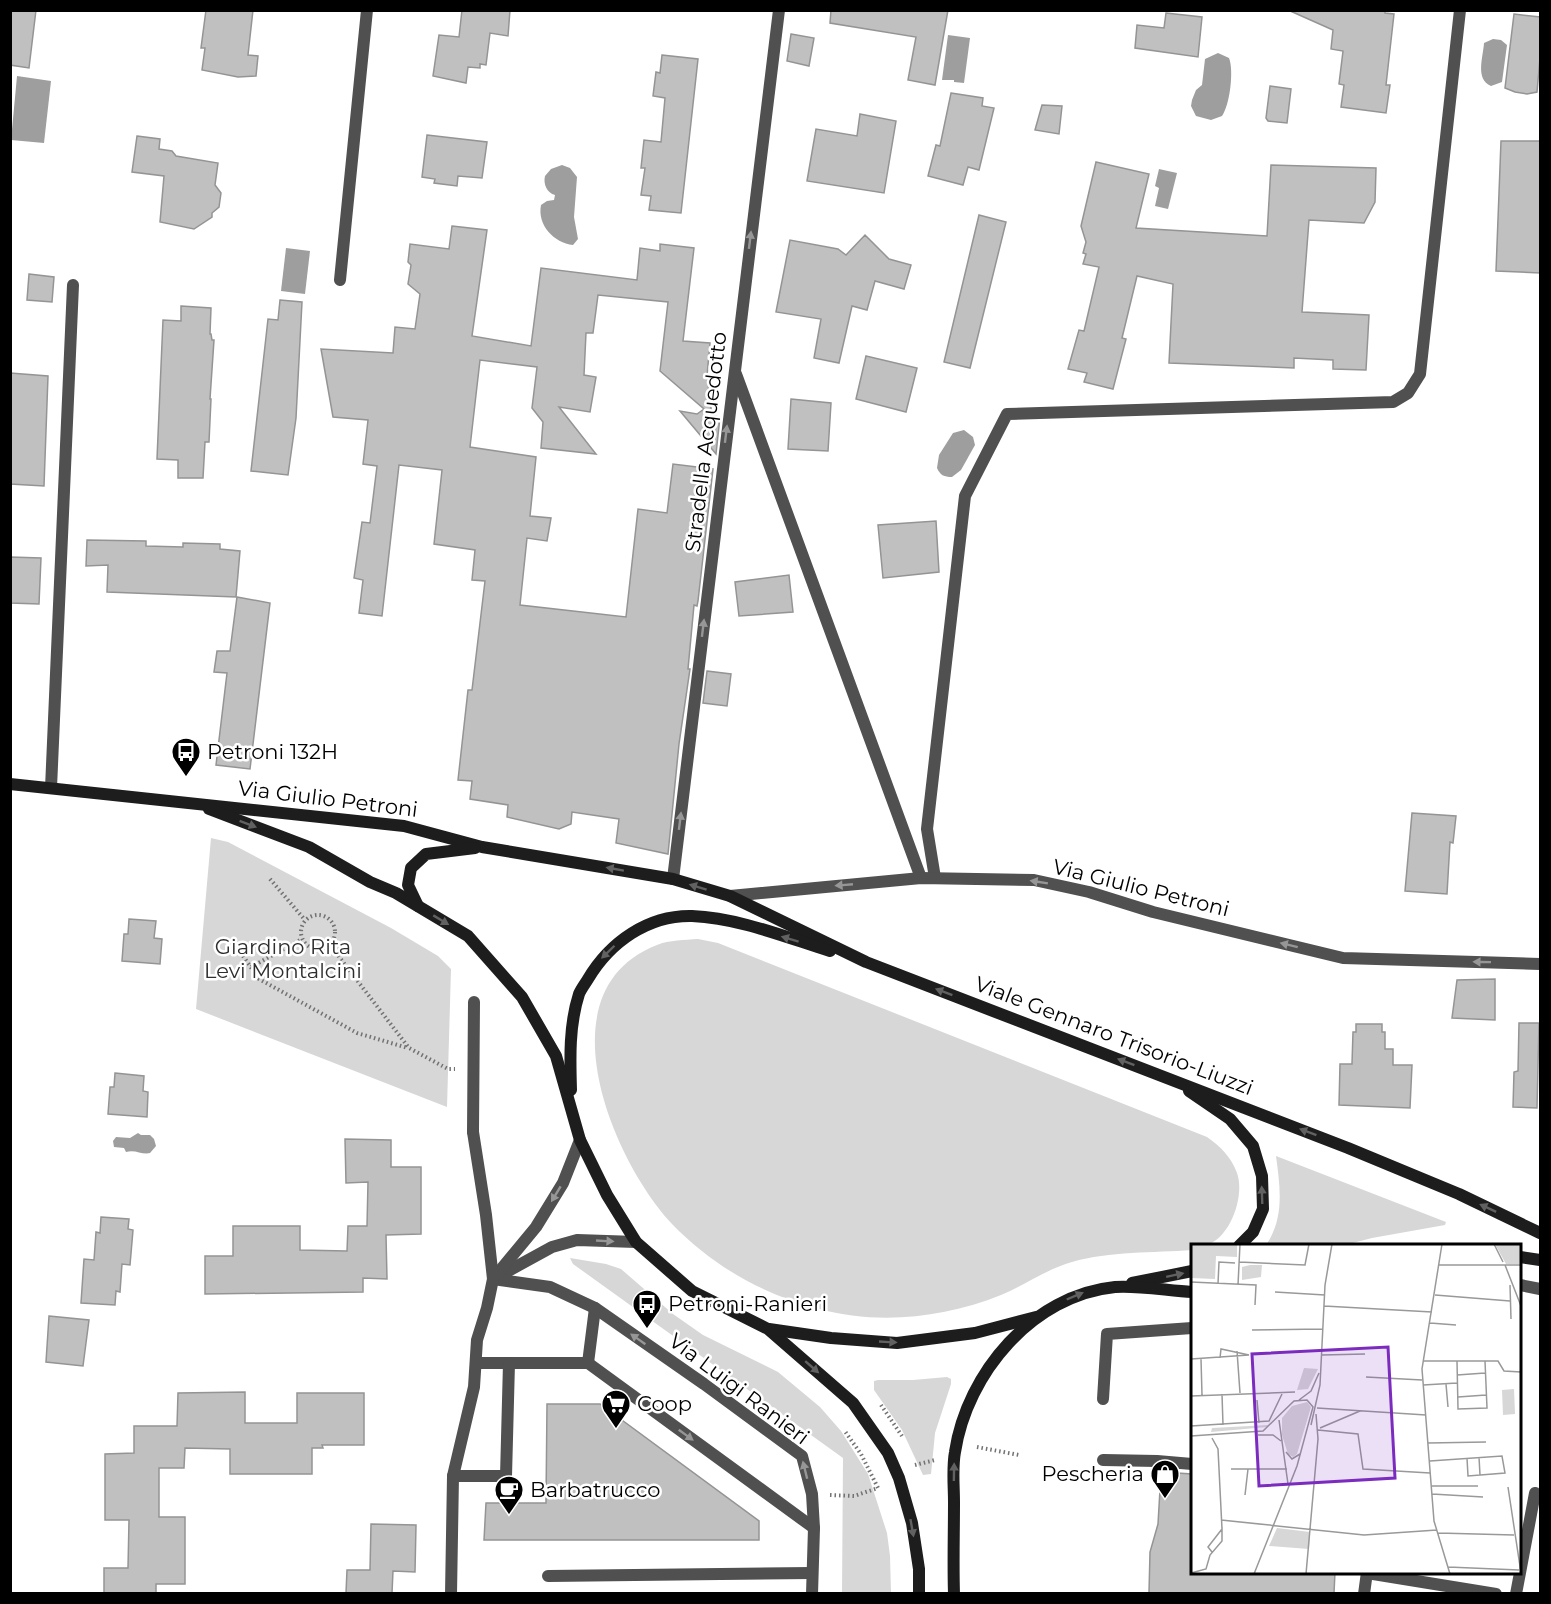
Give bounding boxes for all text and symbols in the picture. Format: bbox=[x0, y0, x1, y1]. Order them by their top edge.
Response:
one-way arrow bbox=[746, 231, 755, 250]
street label: Stradella Acquedotto bbox=[680, 330, 731, 554]
one-way arrow bbox=[722, 424, 731, 443]
one-way arrow bbox=[698, 618, 708, 637]
bus stop icon: Petroni 132H bbox=[170, 736, 202, 778]
place label: Petroni 132H bbox=[207, 739, 338, 764]
street label: Via Giulio Petroni bbox=[237, 775, 419, 822]
one-way arrow bbox=[675, 812, 685, 831]
one-way arrow bbox=[240, 819, 258, 829]
street label: Via Giulio Petroni bbox=[1050, 853, 1232, 922]
one-way arrow bbox=[606, 865, 625, 874]
one-way arrow bbox=[1029, 877, 1048, 886]
one-way arrow bbox=[835, 880, 854, 890]
one-way arrow bbox=[689, 882, 707, 891]
one-way arrow bbox=[433, 915, 450, 925]
one-way arrow bbox=[781, 933, 799, 943]
park label: Giardino Rita Levi Montalcini bbox=[204, 934, 362, 983]
one-way arrow bbox=[1279, 940, 1298, 950]
one-way arrow bbox=[602, 945, 616, 959]
one-way arrow bbox=[1473, 957, 1492, 967]
street label: Viale Gennaro Trisorio-Liuzzi bbox=[971, 971, 1257, 1100]
one-way arrow bbox=[935, 987, 953, 996]
one-way arrow bbox=[1117, 1057, 1135, 1066]
one-way arrow bbox=[1299, 1127, 1317, 1136]
one-way arrow bbox=[1258, 1185, 1267, 1204]
one-way arrow bbox=[551, 1186, 562, 1202]
one-way arrow bbox=[1479, 1203, 1496, 1212]
one-way arrow bbox=[595, 1236, 614, 1246]
inset map bbox=[1191, 1244, 1521, 1574]
one-way arrow bbox=[1166, 1269, 1184, 1279]
bus stop icon: Petroni-Ranieri bbox=[631, 1288, 663, 1330]
place label: Petroni-Ranieri bbox=[668, 1291, 827, 1316]
one-way arrow bbox=[1066, 1291, 1084, 1301]
street label: Via Luigi Ranieri bbox=[664, 1328, 814, 1450]
one-way arrow bbox=[631, 1333, 647, 1345]
one-way arrow bbox=[879, 1338, 898, 1347]
one-way arrow bbox=[804, 1360, 819, 1373]
supermarket icon: Coop bbox=[600, 1388, 632, 1430]
place label: Coop bbox=[637, 1391, 692, 1416]
one-way arrow bbox=[679, 1428, 694, 1440]
shop icon: Pescheria bbox=[1149, 1458, 1181, 1500]
one-way arrow bbox=[800, 1461, 810, 1480]
place label: Pescheria bbox=[1041, 1461, 1144, 1486]
one-way arrow bbox=[950, 1463, 959, 1482]
cafe icon: Barbatrucco bbox=[493, 1474, 525, 1516]
place label: Barbatrucco bbox=[530, 1477, 661, 1502]
one-way arrow bbox=[908, 1519, 917, 1538]

